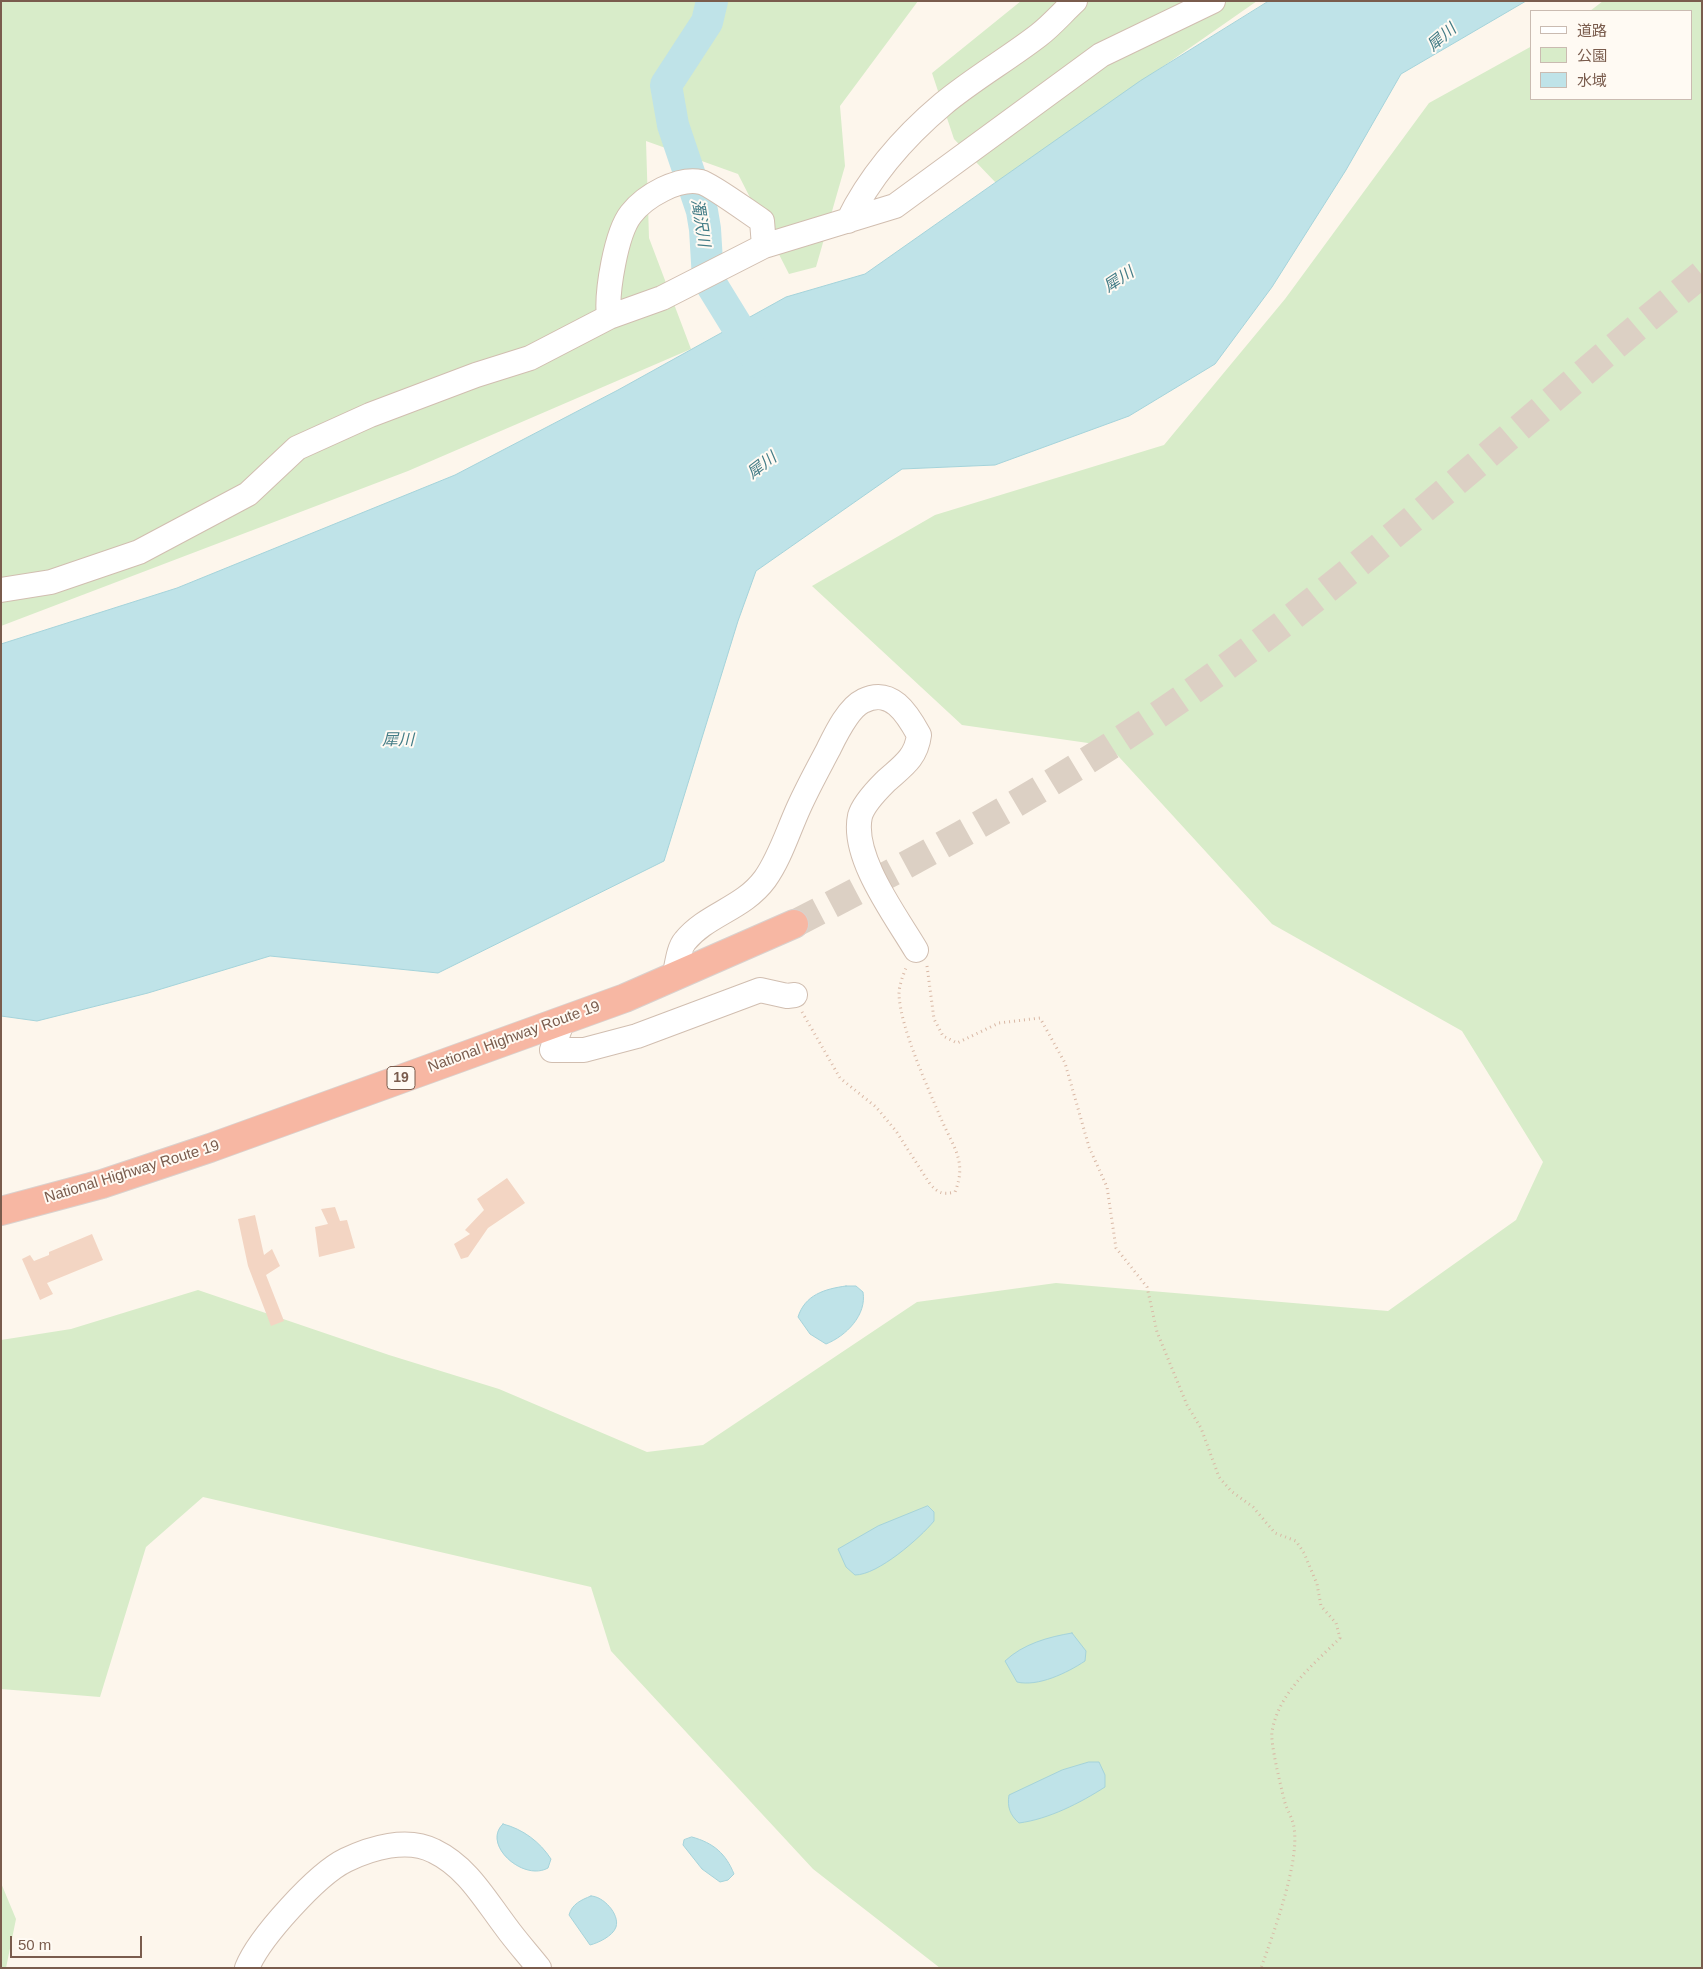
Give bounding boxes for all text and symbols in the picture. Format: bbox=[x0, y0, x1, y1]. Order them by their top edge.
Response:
legend bbox=[1530, 10, 1693, 100]
water label: 犀川 bbox=[1424, 20, 1460, 56]
text: 道路 bbox=[1577, 22, 1607, 39]
text: 公園 bbox=[1577, 47, 1607, 64]
text: 水域 bbox=[1577, 72, 1607, 89]
water label: 濁沢川 bbox=[687, 198, 713, 248]
water label: 犀川 bbox=[1100, 263, 1138, 297]
water label: 犀川 bbox=[743, 449, 781, 483]
water label: 犀川 bbox=[382, 731, 414, 751]
street label: National Highway Route 19 bbox=[426, 997, 602, 1077]
road number: 19 bbox=[387, 1066, 415, 1090]
street label: National Highway Route 19 bbox=[42, 1137, 222, 1207]
scale bar bbox=[12, 1926, 145, 1958]
text: 50 m bbox=[18, 1936, 51, 1953]

